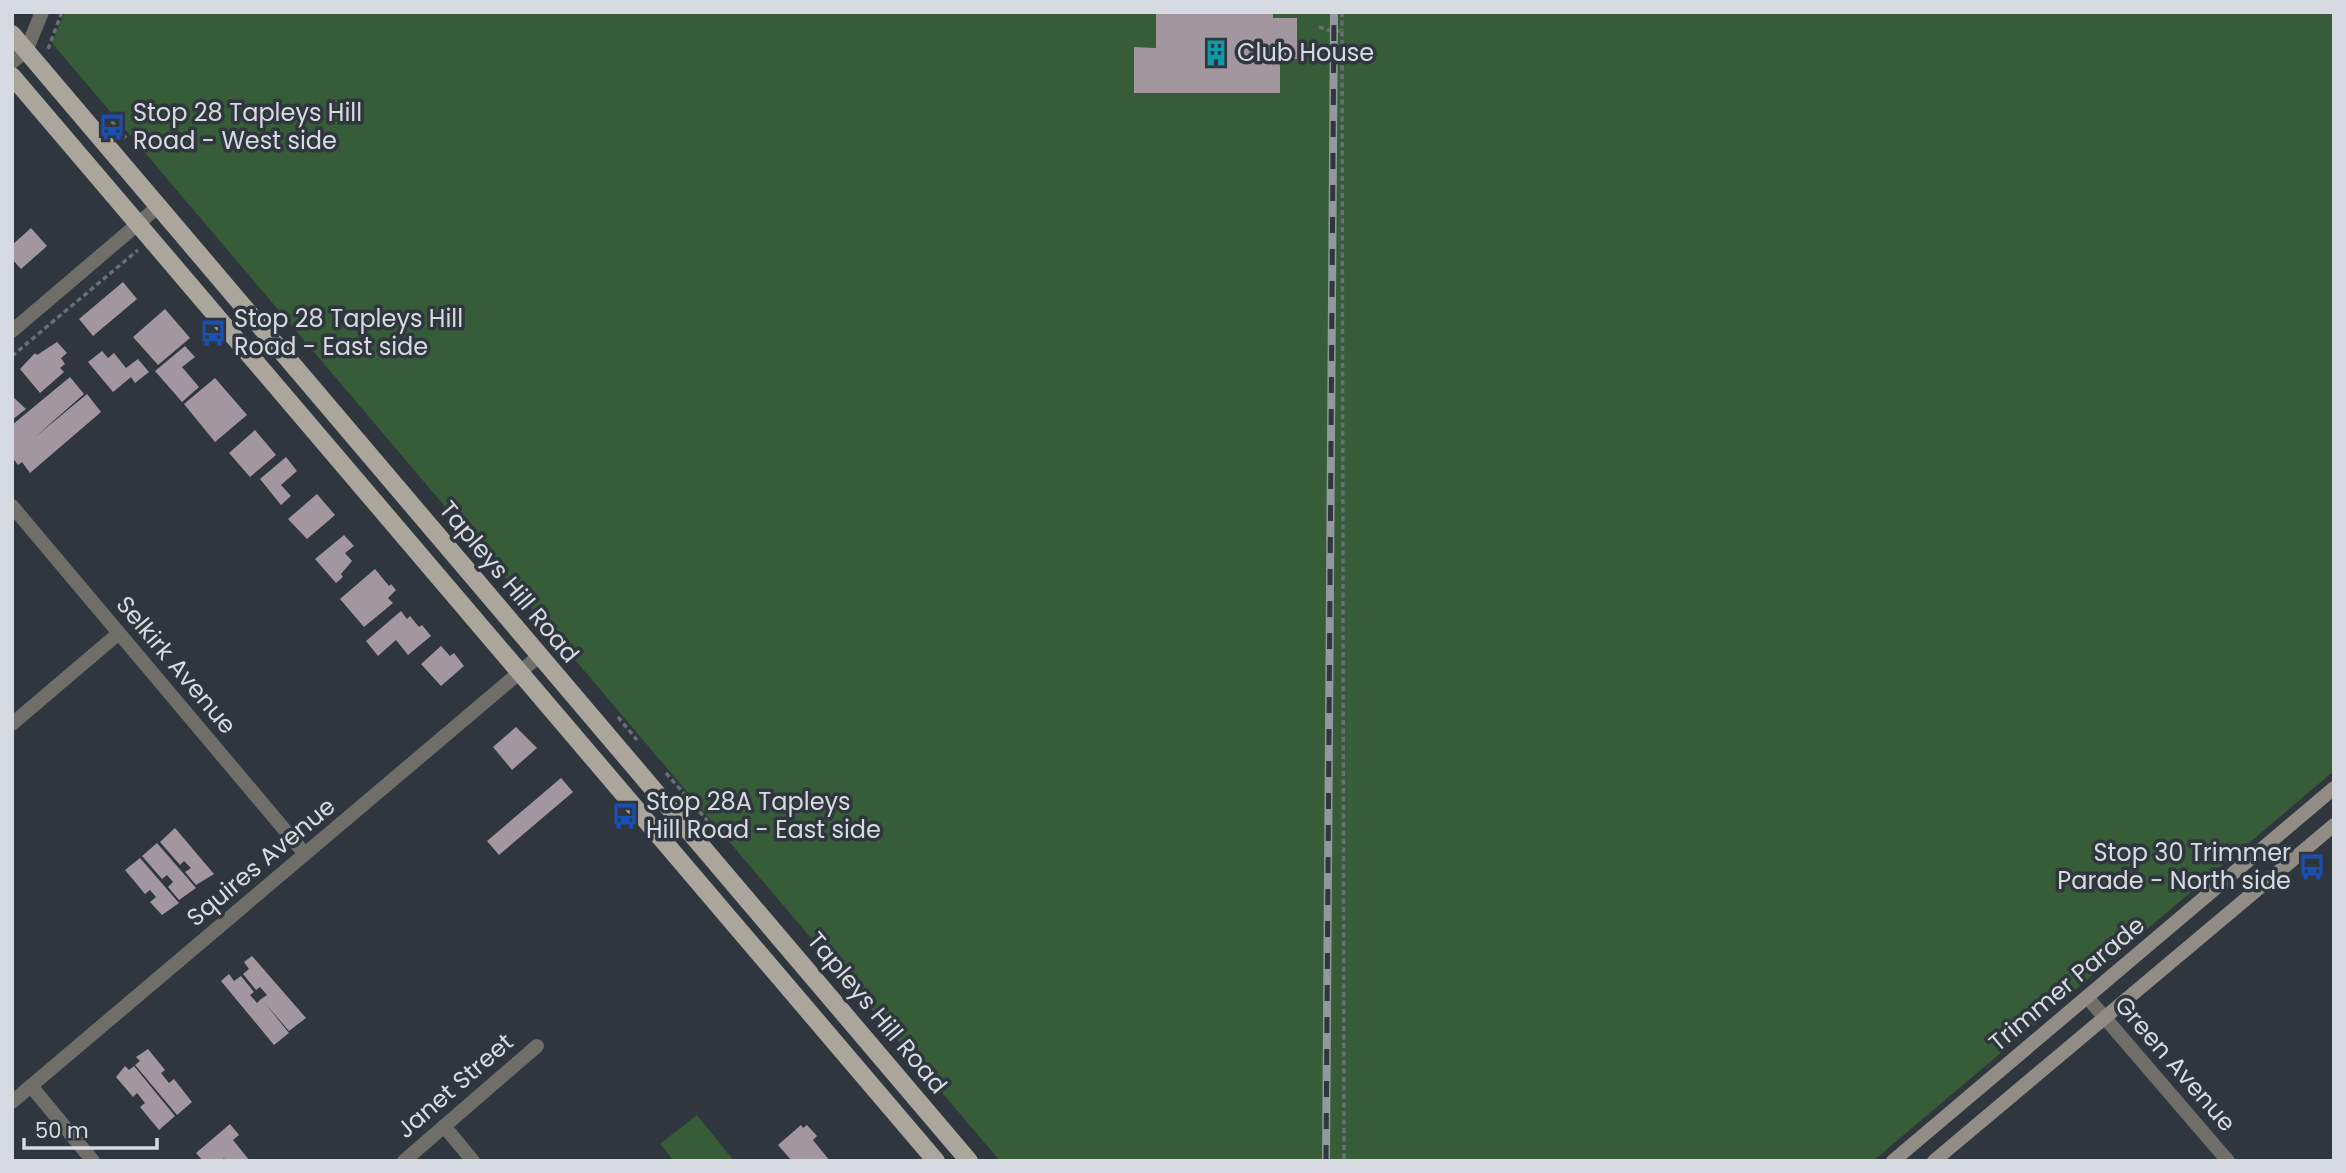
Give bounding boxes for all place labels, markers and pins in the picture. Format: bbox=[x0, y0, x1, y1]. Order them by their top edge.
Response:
place label: Club House bbox=[1237, 36, 1374, 69]
building icon: Club House bbox=[1201, 38, 1231, 68]
place label: Stop 28 Tapleys Hill Road - West side bbox=[133, 96, 362, 157]
bus stop icon: Stop 28 Tapleys Hill Road - West side bbox=[97, 112, 127, 142]
place label: Stop 28 Tapleys Hill Road - East side bbox=[234, 302, 463, 363]
bus stop icon: Stop 28 Tapleys Hill Road - East side bbox=[198, 318, 228, 348]
place label: Stop 28A Tapleys Hill Road - East side bbox=[646, 785, 881, 846]
bus stop icon: Stop 28A Tapleys Hill Road - East side bbox=[610, 801, 640, 831]
place label: Stop 30 Trimmer Parade - North side bbox=[2057, 836, 2291, 897]
bus stop icon: Stop 30 Trimmer Parade - North side bbox=[2297, 852, 2327, 882]

